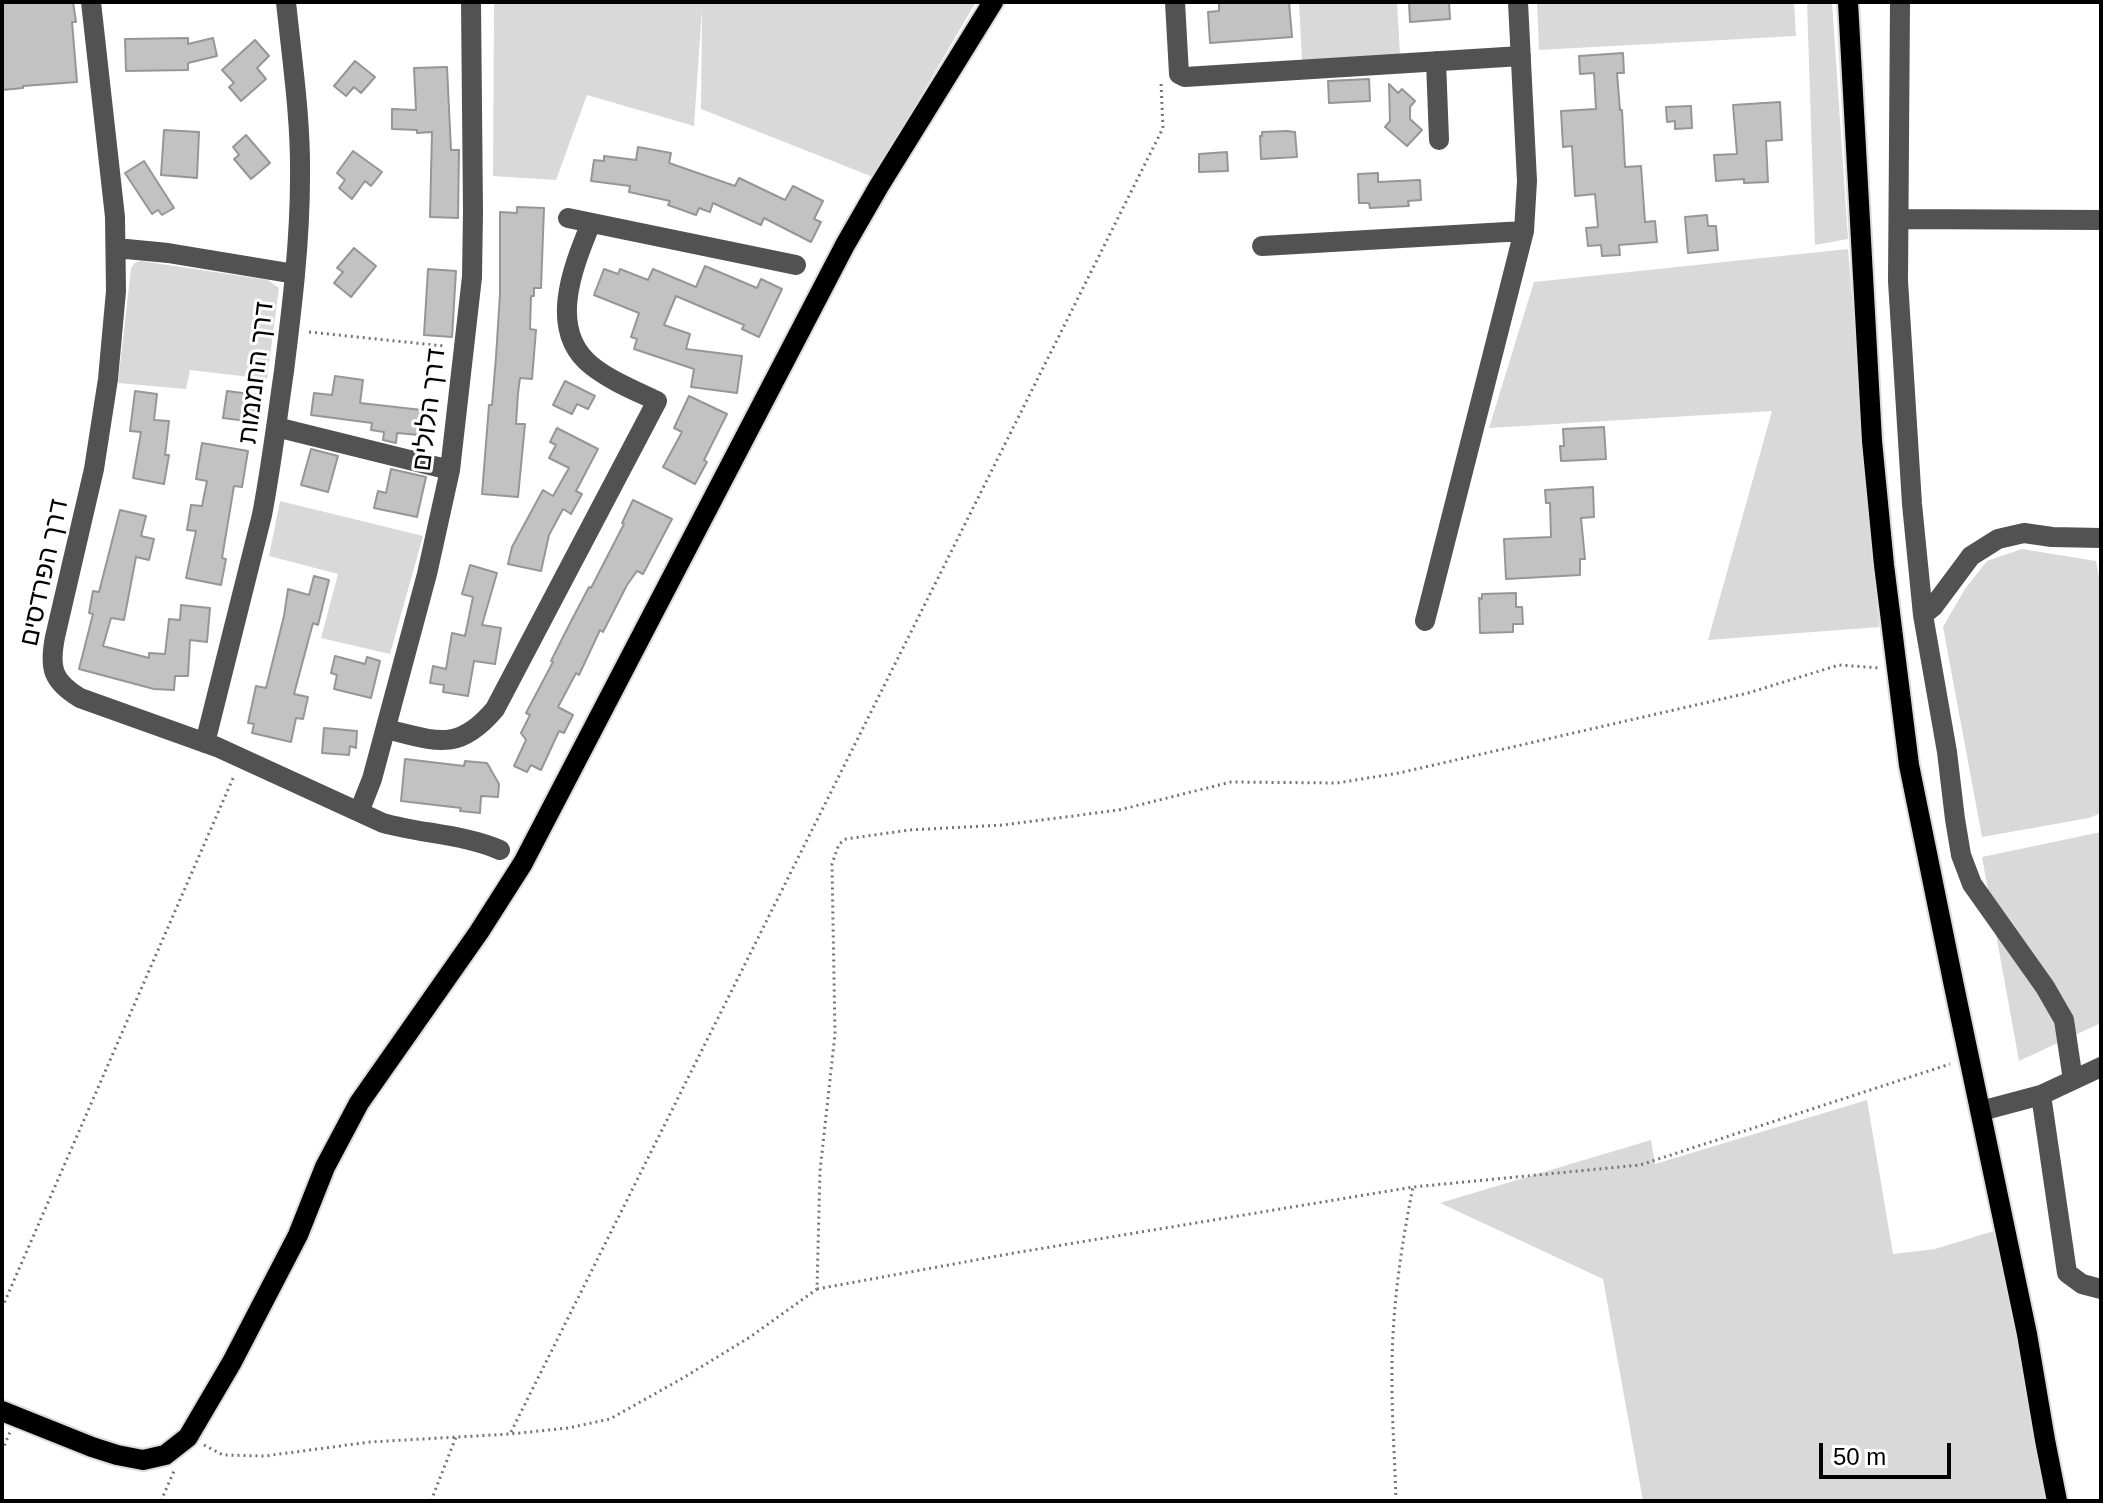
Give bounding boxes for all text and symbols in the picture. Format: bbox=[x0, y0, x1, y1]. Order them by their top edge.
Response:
street label: דרך החממות bbox=[233, 300, 281, 446]
street label: דרך הלולים bbox=[407, 347, 453, 473]
street label: דרך הפרדסים bbox=[14, 497, 76, 649]
scale bar bbox=[1823, 1427, 1955, 1477]
text: 50 m bbox=[1833, 1443, 1886, 1470]

